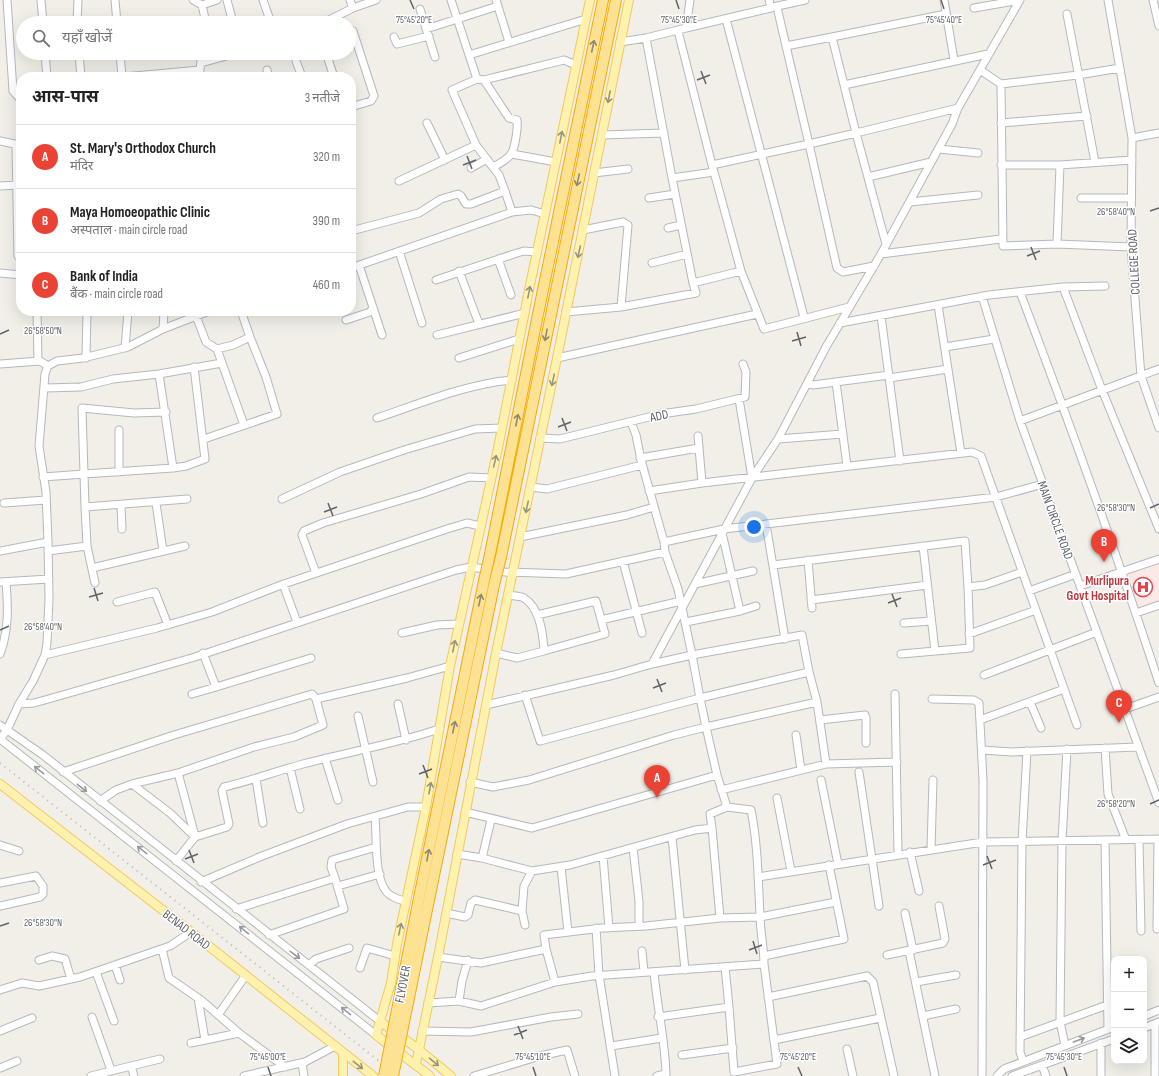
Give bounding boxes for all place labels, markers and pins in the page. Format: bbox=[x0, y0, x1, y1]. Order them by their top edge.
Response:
pin: B bbox=[1091, 529, 1117, 562]
place label: Murlipura Govt Hospital bbox=[1067, 573, 1129, 604]
hospital icon: Murlipura Govt Hospital bbox=[1132, 576, 1154, 598]
pin: C bbox=[1106, 690, 1132, 723]
pin: A bbox=[644, 765, 670, 798]

